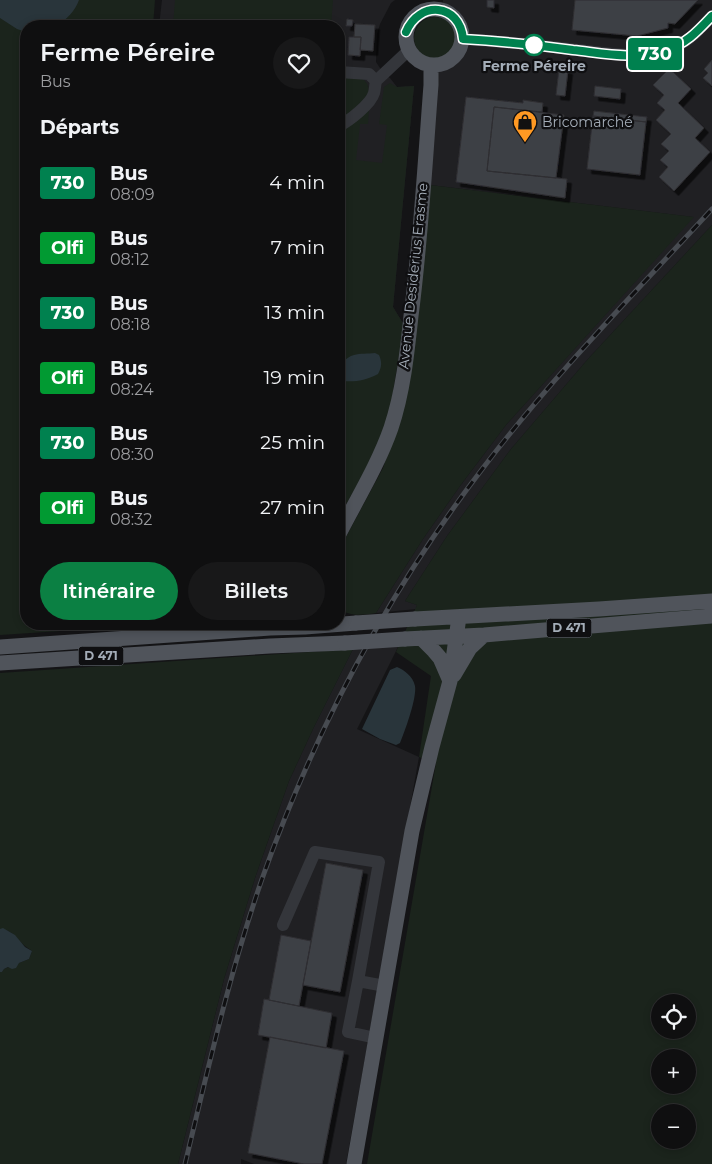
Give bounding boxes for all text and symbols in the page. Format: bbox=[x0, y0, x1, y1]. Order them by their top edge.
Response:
marker: Ferme Péreire bbox=[523, 34, 545, 56]
button: heart bbox=[273, 37, 325, 89]
text: Ferme Péreire bbox=[40, 38, 215, 67]
line badge: 730 bbox=[626, 38, 684, 70]
text: 730 bbox=[638, 43, 672, 65]
place label: Ferme Péreire bbox=[482, 57, 586, 75]
text: Bus bbox=[40, 72, 71, 91]
shop icon: Bricomarché bbox=[512, 109, 538, 143]
place label: Bricomarché bbox=[542, 113, 633, 131]
text: Départs bbox=[40, 116, 119, 139]
text: Bus bbox=[110, 162, 148, 185]
text: 4 min bbox=[269, 171, 325, 194]
text: 730 bbox=[51, 172, 84, 194]
street label: Avenue Desiderius Erasme bbox=[394, 182, 432, 370]
text: 08:09 bbox=[110, 185, 155, 204]
text: Bus bbox=[110, 227, 148, 250]
text: 7 min bbox=[271, 236, 325, 259]
text: Olfi bbox=[51, 237, 84, 259]
text: 08:12 bbox=[110, 250, 149, 269]
text: Bus bbox=[110, 292, 148, 315]
text: 13 min bbox=[264, 301, 325, 324]
text: 730 bbox=[51, 302, 84, 324]
text: 08:18 bbox=[110, 315, 150, 334]
text: Bus bbox=[110, 357, 148, 380]
text: 19 min bbox=[263, 366, 325, 389]
text: Olfi bbox=[51, 367, 84, 389]
text: 08:24 bbox=[110, 380, 154, 399]
text: Bus bbox=[110, 422, 148, 445]
text: 25 min bbox=[260, 431, 325, 454]
text: 730 bbox=[51, 432, 84, 454]
text: 08:30 bbox=[110, 445, 154, 464]
text: Bus bbox=[110, 487, 148, 510]
text: 27 min bbox=[260, 496, 325, 519]
text: Olfi bbox=[51, 497, 84, 519]
text: 08:32 bbox=[110, 510, 152, 529]
button: Itinéraire bbox=[40, 562, 178, 620]
button: Billets bbox=[188, 562, 325, 620]
road number: D 471 bbox=[546, 618, 592, 638]
road number: D 471 bbox=[78, 646, 124, 666]
map controls bbox=[651, 994, 696, 1149]
button: locate bbox=[651, 994, 696, 1039]
button: + bbox=[651, 1049, 696, 1094]
button: − bbox=[651, 1104, 696, 1149]

